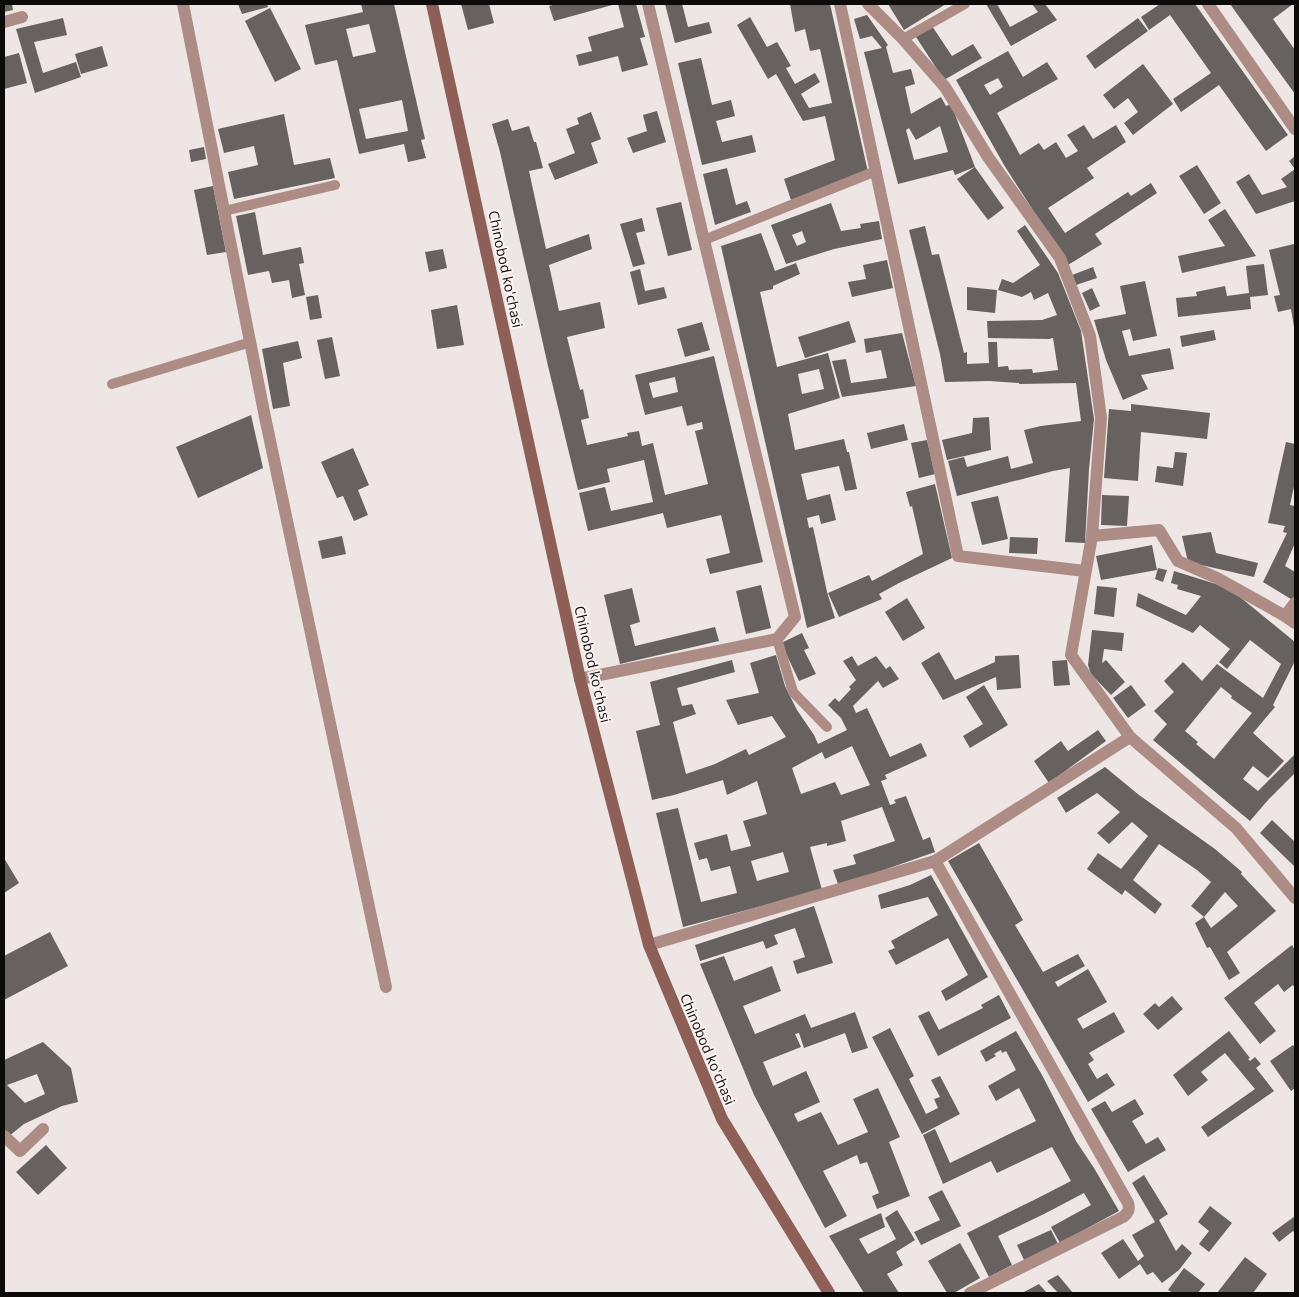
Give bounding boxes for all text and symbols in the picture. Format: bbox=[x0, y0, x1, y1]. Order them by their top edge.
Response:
street label: Chinobod ko'chasi bbox=[484, 209, 528, 329]
street label: Chinobod ko'chasi bbox=[570, 604, 616, 724]
street label: Chinobod ko'chasi bbox=[676, 990, 740, 1108]

